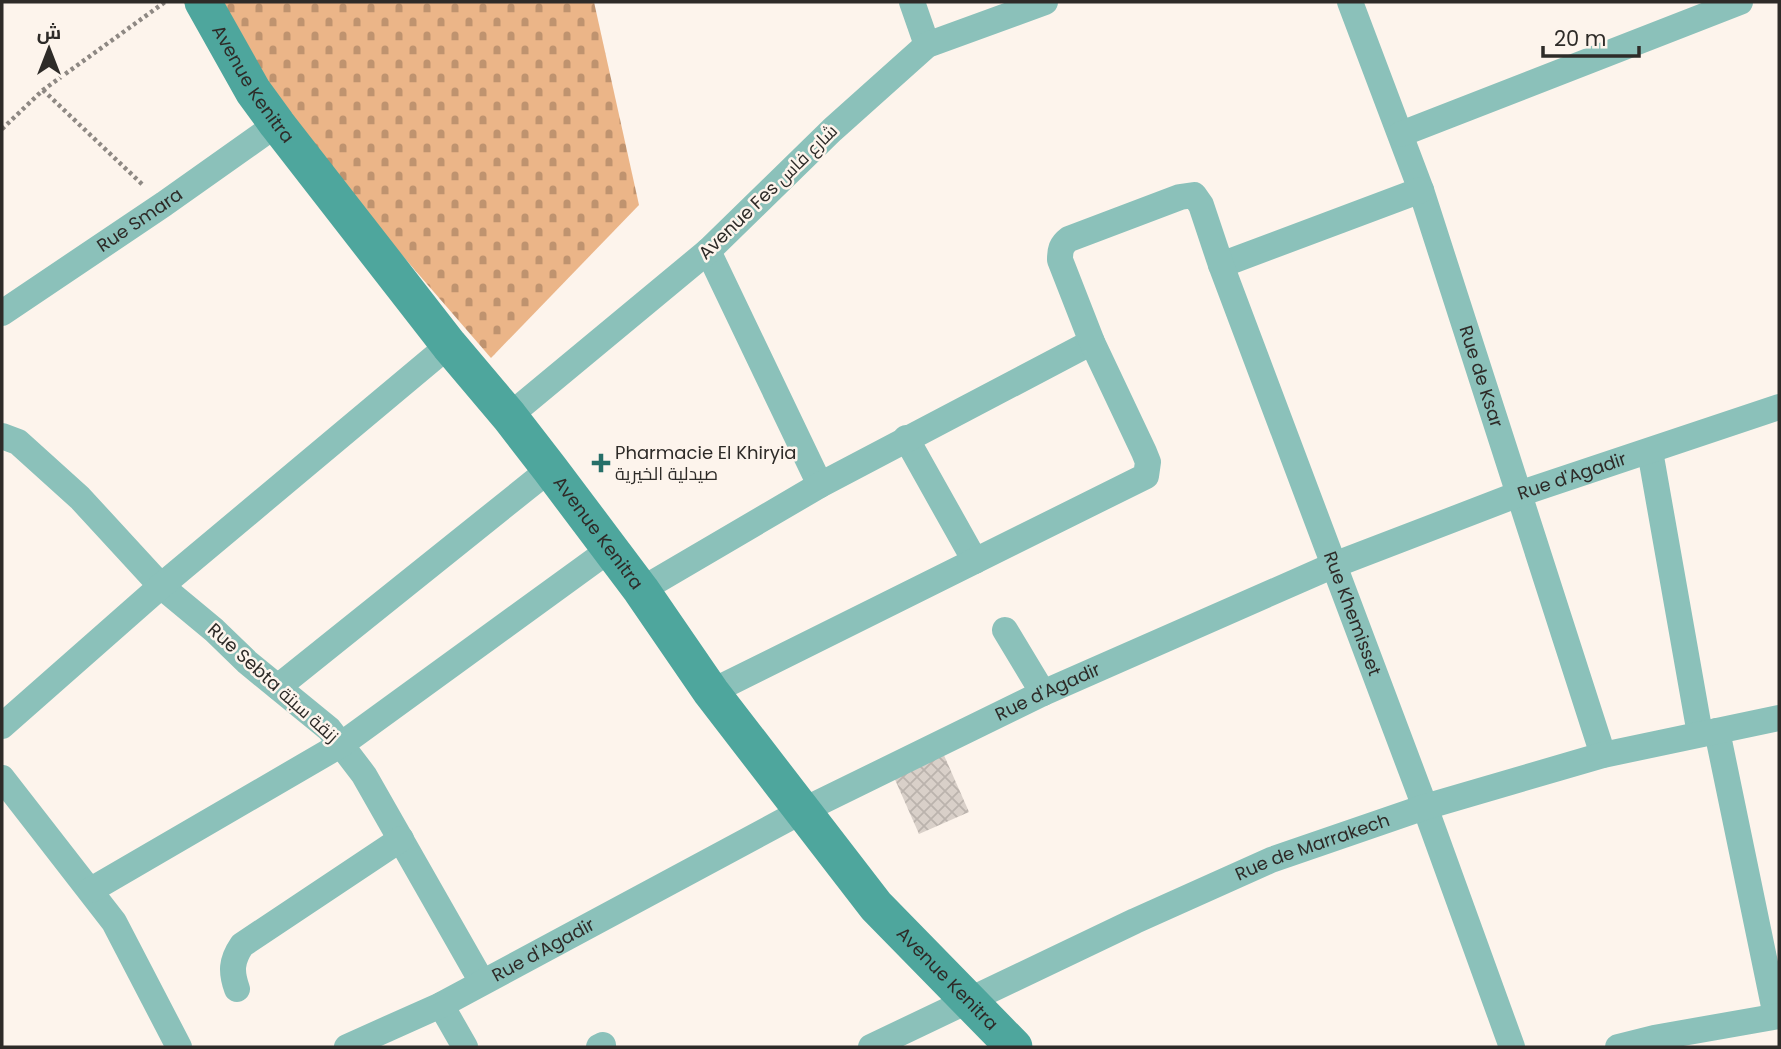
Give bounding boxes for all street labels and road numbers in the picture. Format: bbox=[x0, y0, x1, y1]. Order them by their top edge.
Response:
street label: Avenue Kenitra bbox=[206, 20, 300, 148]
street label: Avenue Fes شارع فاس bbox=[693, 119, 843, 265]
street label: Rue Smara bbox=[92, 182, 187, 258]
street label: Rue de Ksar bbox=[1453, 322, 1510, 431]
street label: Rue d'Agadir bbox=[1514, 446, 1630, 506]
street label: Avenue Kenitra bbox=[548, 471, 649, 595]
street label: Rue Khemisset bbox=[1318, 547, 1388, 679]
street label: Rue Sebta زنقة سبتة bbox=[203, 617, 344, 748]
street label: Rue d'Agadir bbox=[991, 656, 1104, 727]
street label: Rue de Marrakech bbox=[1231, 807, 1393, 886]
street label: Rue d'Agadir bbox=[487, 912, 599, 987]
street label: Avenue Kenitra bbox=[891, 921, 1004, 1036]

